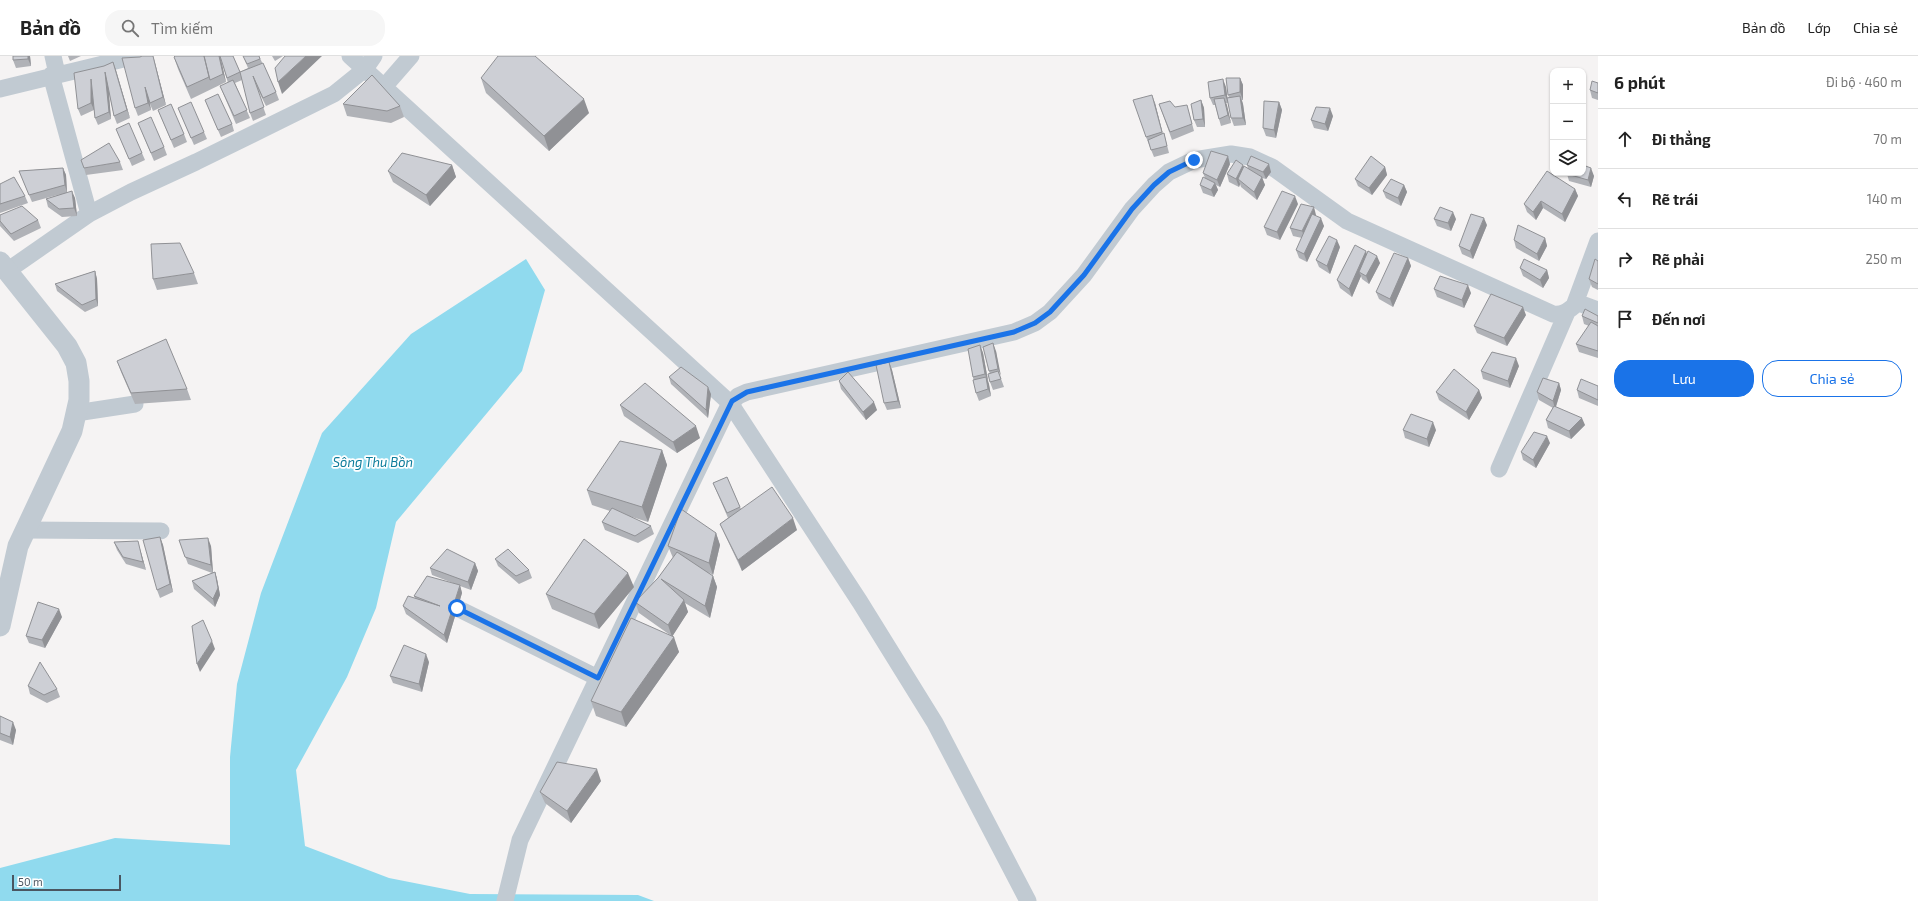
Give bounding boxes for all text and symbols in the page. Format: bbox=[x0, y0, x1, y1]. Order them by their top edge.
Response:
search box bbox=[105, 10, 385, 46]
text: Bản đồ bbox=[20, 16, 81, 39]
icon: search bbox=[119, 17, 141, 39]
text: Tìm kiếm bbox=[151, 19, 213, 37]
text: Bản đồ bbox=[1742, 19, 1786, 36]
text: Lớp bbox=[1808, 19, 1831, 36]
text: Chia sẻ bbox=[1853, 19, 1898, 36]
map controls bbox=[1550, 68, 1586, 176]
button: + bbox=[1550, 68, 1586, 104]
text: 6 phút bbox=[1614, 72, 1665, 92]
text: Đi bộ · 460 m bbox=[1826, 74, 1902, 90]
button: − bbox=[1550, 104, 1586, 140]
icon: ahead bbox=[1614, 128, 1636, 150]
text: Đi thẳng bbox=[1652, 130, 1711, 148]
text: 70 m bbox=[1873, 131, 1902, 147]
button: layers bbox=[1550, 140, 1586, 176]
route end bbox=[1185, 151, 1203, 169]
icon: left bbox=[1614, 188, 1636, 210]
text: Rẽ trái bbox=[1652, 190, 1698, 208]
text: 140 m bbox=[1867, 191, 1902, 207]
icon: right bbox=[1614, 248, 1636, 270]
text: Rẽ phải bbox=[1652, 250, 1704, 268]
text: 250 m bbox=[1866, 251, 1902, 267]
icon: arrive bbox=[1614, 308, 1636, 330]
text: Đến nơi bbox=[1652, 310, 1706, 328]
button: Lưu bbox=[1614, 360, 1754, 397]
button: Chia sẻ bbox=[1762, 360, 1902, 397]
water label: Sông Thu Bồn bbox=[333, 454, 413, 470]
route start bbox=[448, 599, 466, 617]
scale bar bbox=[12, 873, 121, 892]
text: 50 m bbox=[18, 875, 43, 888]

